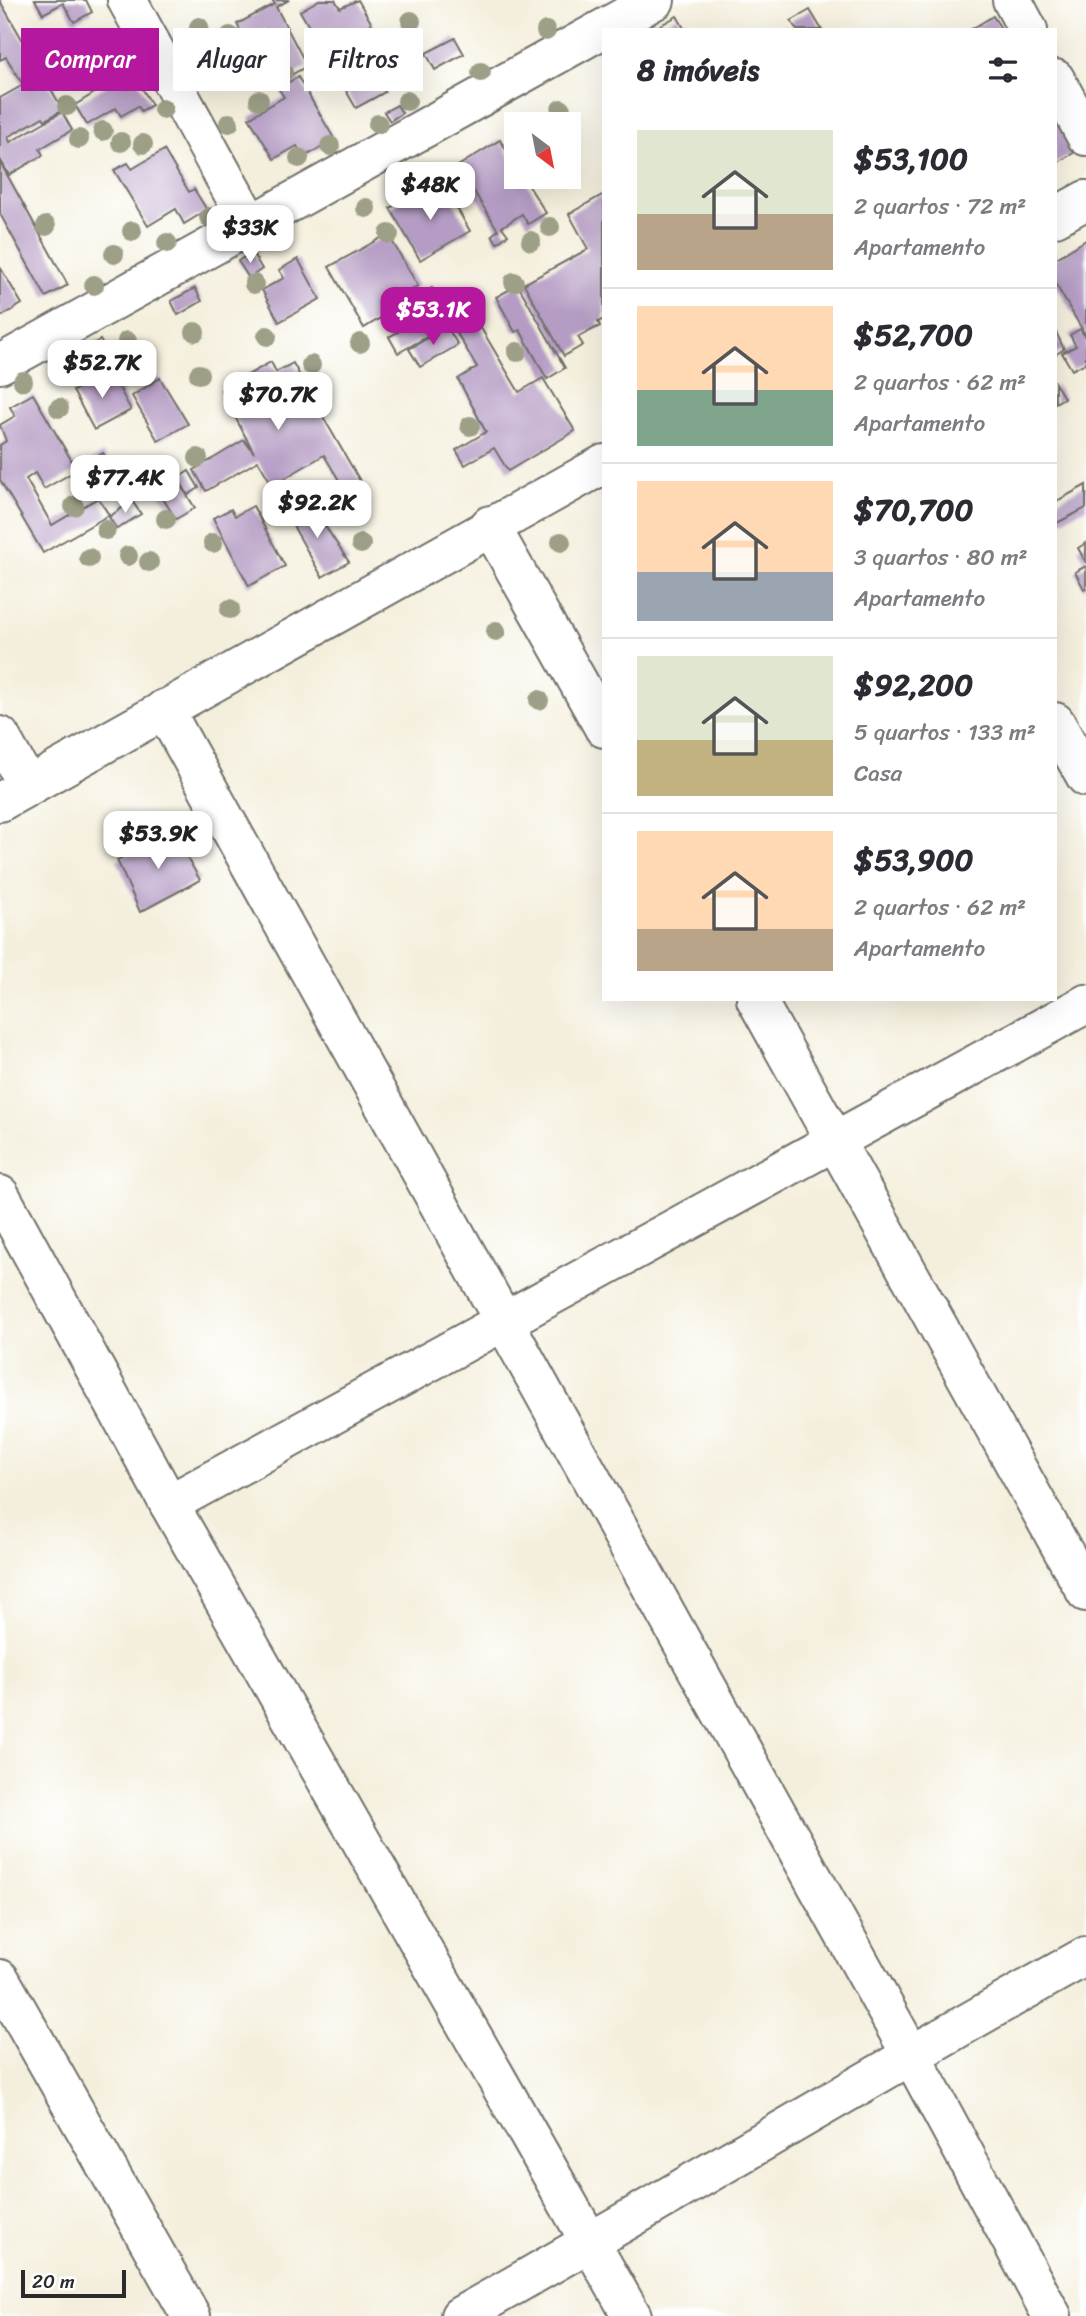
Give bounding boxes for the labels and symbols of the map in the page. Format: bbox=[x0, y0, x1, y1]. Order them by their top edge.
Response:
north arrow bbox=[504, 112, 581, 189]
pin: $48K bbox=[389, 162, 471, 222]
pin: $33K bbox=[209, 205, 291, 265]
pin: $53.1K bbox=[376, 288, 490, 347]
pin: $52.7K bbox=[45, 340, 159, 400]
pin: $70.7K bbox=[221, 372, 335, 432]
pin: $77.4K bbox=[68, 456, 182, 515]
pin: $92.2K bbox=[260, 480, 374, 540]
pin: $53.9K bbox=[101, 812, 215, 871]
scale bar bbox=[21, 2267, 126, 2299]

